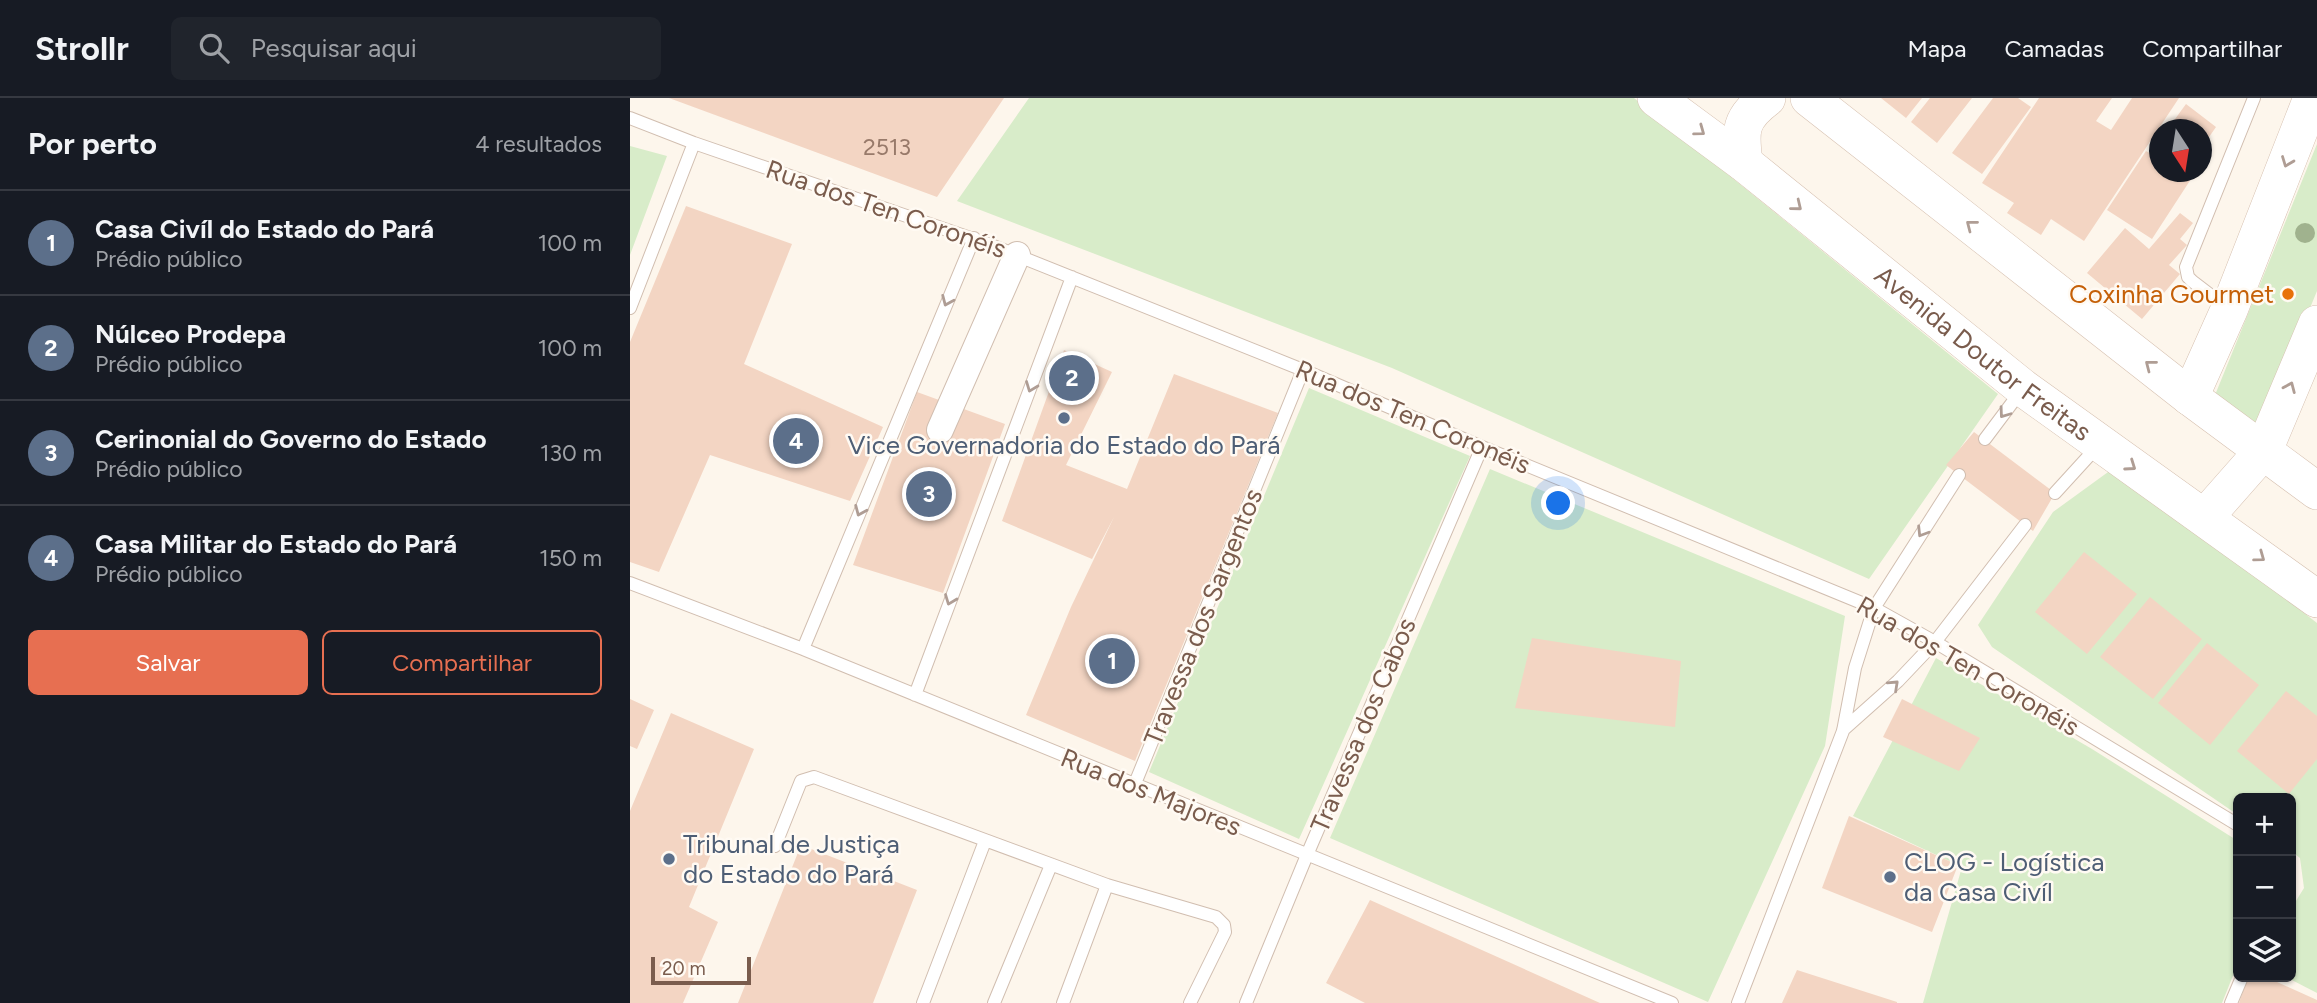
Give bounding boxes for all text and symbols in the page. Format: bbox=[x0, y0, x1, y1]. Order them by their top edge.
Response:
search box bbox=[171, 17, 661, 80]
text: Strollr bbox=[35, 29, 129, 68]
icon: search bbox=[195, 29, 233, 67]
text: Pesquisar aqui bbox=[251, 32, 417, 64]
text: Mapa bbox=[1907, 34, 1966, 63]
text: Camadas bbox=[2004, 34, 2104, 63]
text: Compartilhar bbox=[2142, 34, 2282, 63]
north arrow bbox=[2149, 119, 2212, 182]
one-way arrow bbox=[1692, 122, 1705, 135]
text: Por perto bbox=[28, 125, 157, 162]
text: 4 resultados bbox=[475, 130, 602, 158]
house number: 2513 bbox=[863, 133, 911, 161]
street label: Rua dos Ten Coronéis bbox=[762, 153, 1010, 265]
one-way arrow bbox=[2282, 155, 2296, 167]
one-way arrow bbox=[1789, 198, 1802, 210]
text: Casa Civíl do Estado do Pará bbox=[95, 213, 434, 245]
one-way arrow bbox=[1966, 220, 1979, 233]
text: 1 bbox=[46, 229, 56, 257]
text: 100 m bbox=[538, 229, 602, 257]
text: Prédio público bbox=[95, 245, 243, 273]
street label: Avenida Doutor Freitas bbox=[1868, 259, 2097, 448]
place label: Coxinha Gourmet bbox=[2069, 278, 2274, 310]
marker: Coxinha Gourmet bbox=[2280, 286, 2296, 302]
one-way arrow bbox=[942, 295, 956, 307]
text: Núlceo Prodepa bbox=[95, 318, 286, 350]
text: 2 bbox=[44, 334, 58, 362]
text: 100 m bbox=[538, 334, 602, 362]
text: Prédio público bbox=[95, 350, 243, 378]
pin: 2 bbox=[1049, 352, 1095, 404]
street label: Rua dos Ten Coronéis bbox=[1291, 353, 1535, 481]
one-way arrow bbox=[2145, 361, 2158, 374]
one-way arrow bbox=[1025, 380, 1039, 392]
one-way arrow bbox=[2282, 382, 2296, 394]
one-way arrow bbox=[2000, 405, 2012, 418]
marker: Vice Governadoria do Estado do Pará bbox=[1056, 410, 1072, 426]
pin: 4 bbox=[773, 415, 819, 467]
text: Cerinonial do Governo do Estado bbox=[95, 423, 487, 455]
place label: Vice Governadoria do Estado do Pará bbox=[848, 429, 1280, 461]
text: 3 bbox=[45, 439, 57, 467]
text: 130 m bbox=[540, 439, 602, 467]
text: Prédio público bbox=[95, 455, 243, 483]
one-way arrow bbox=[2123, 458, 2136, 470]
pin: 3 bbox=[906, 468, 952, 520]
street label: Travessa dos Sargentos bbox=[1137, 484, 1269, 750]
your location bbox=[1541, 486, 1575, 520]
one-way arrow bbox=[854, 504, 868, 517]
one-way arrow bbox=[1918, 524, 1930, 537]
text: Casa Militar do Estado do Pará bbox=[95, 528, 457, 560]
text: 4 bbox=[44, 544, 58, 572]
text: 150 m bbox=[539, 544, 602, 572]
one-way arrow bbox=[2252, 549, 2265, 561]
text: Prédio público bbox=[95, 560, 243, 588]
street label: Rua dos Ten Coronéis bbox=[1851, 589, 2085, 743]
one-way arrow bbox=[945, 593, 959, 605]
street label: Travessa dos Cabos bbox=[1303, 613, 1423, 837]
button: Salvar bbox=[28, 630, 308, 695]
button: Compartilhar bbox=[322, 630, 602, 695]
pin: 1 bbox=[1089, 635, 1135, 687]
one-way arrow bbox=[1886, 680, 1899, 693]
street label: Rua dos Majores bbox=[1056, 741, 1246, 843]
map controls bbox=[2233, 793, 2296, 982]
button: + bbox=[2233, 793, 2296, 856]
place label: Tribunal de Justiça do Estado do Pará bbox=[683, 828, 900, 890]
place label: CLOG - Logística da Casa Civíl bbox=[1904, 846, 2105, 908]
marker: Tribunal de Justiça do Estado do Pará bbox=[661, 851, 677, 867]
button: − bbox=[2233, 856, 2296, 919]
marker: CLOG - Logística da Casa Civíl bbox=[1882, 869, 1898, 885]
button: layers bbox=[2233, 919, 2296, 982]
scale bar bbox=[651, 954, 751, 986]
text: 20 m bbox=[662, 957, 706, 980]

